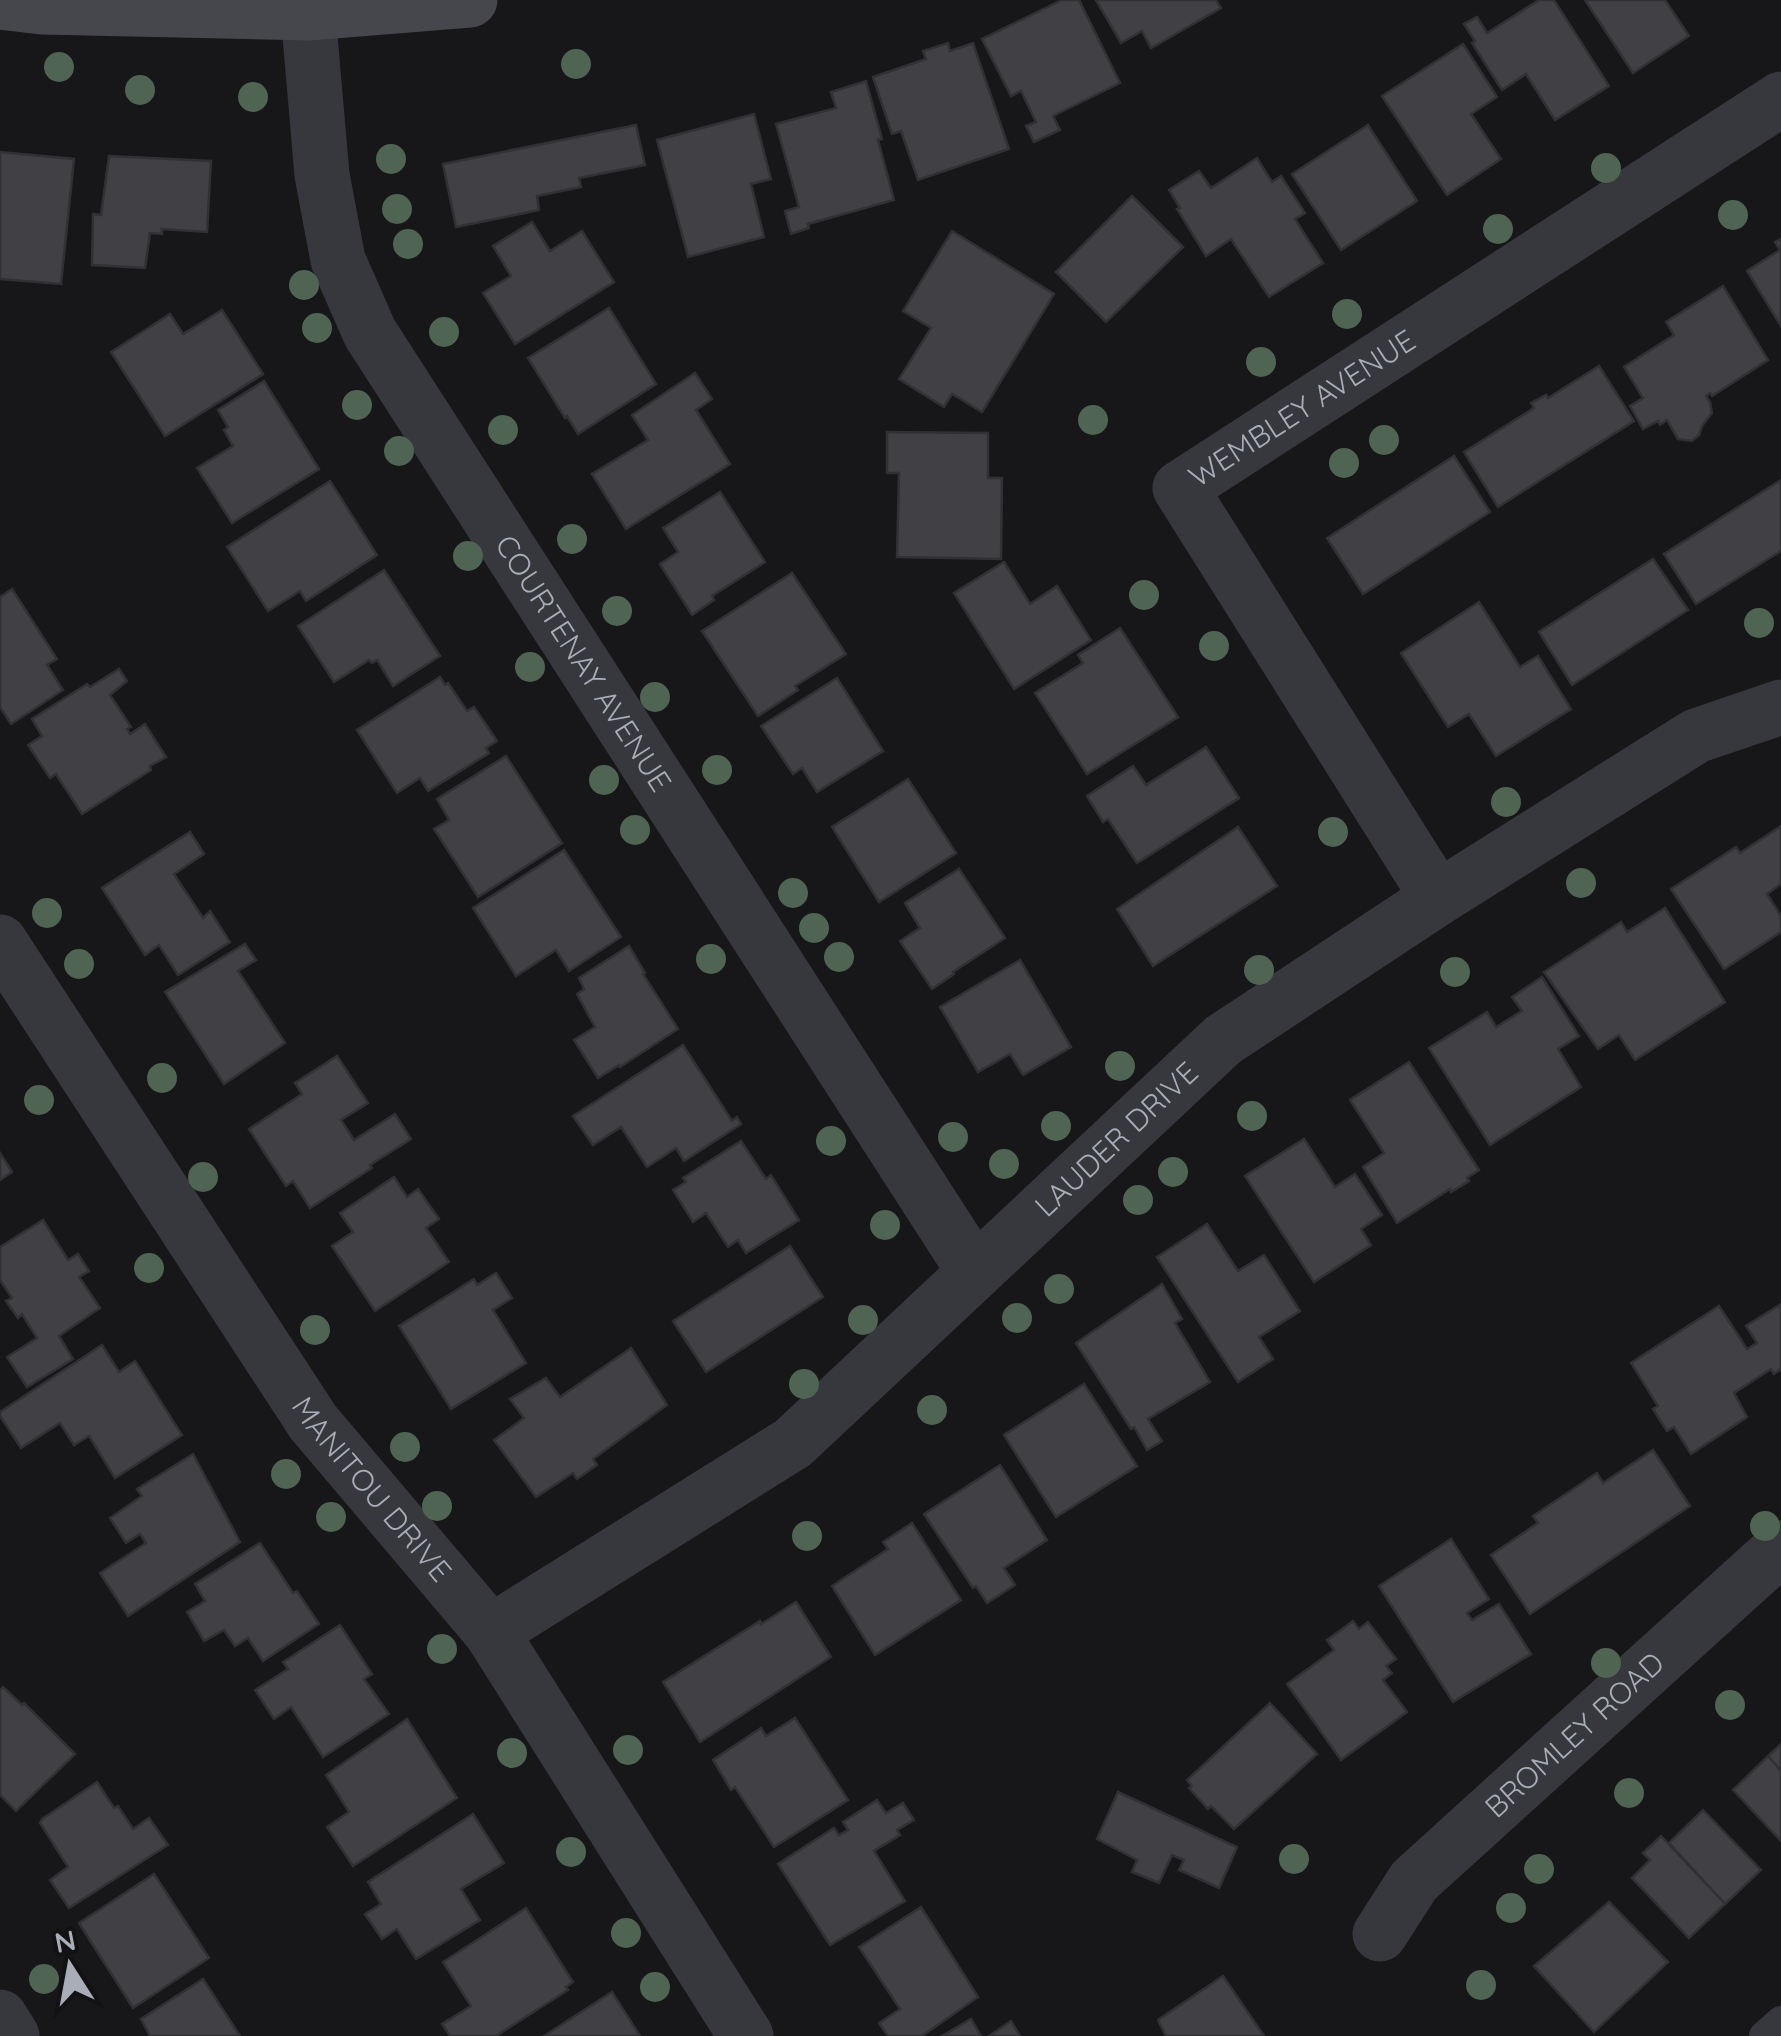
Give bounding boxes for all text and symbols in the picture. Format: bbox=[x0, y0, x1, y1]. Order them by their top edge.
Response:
street label: WEMBLEY AVENUE bbox=[1181, 321, 1422, 495]
street label: COURTENAY AVENUE bbox=[487, 528, 680, 798]
street label: LAUDER DRIVE bbox=[1027, 1053, 1206, 1224]
street label: MANITOU DRIVE bbox=[284, 1389, 460, 1589]
street label: BROMLEY ROAD bbox=[1477, 1643, 1672, 1825]
north arrow bbox=[20, 1916, 120, 2016]
text: N bbox=[52, 1922, 79, 1960]

